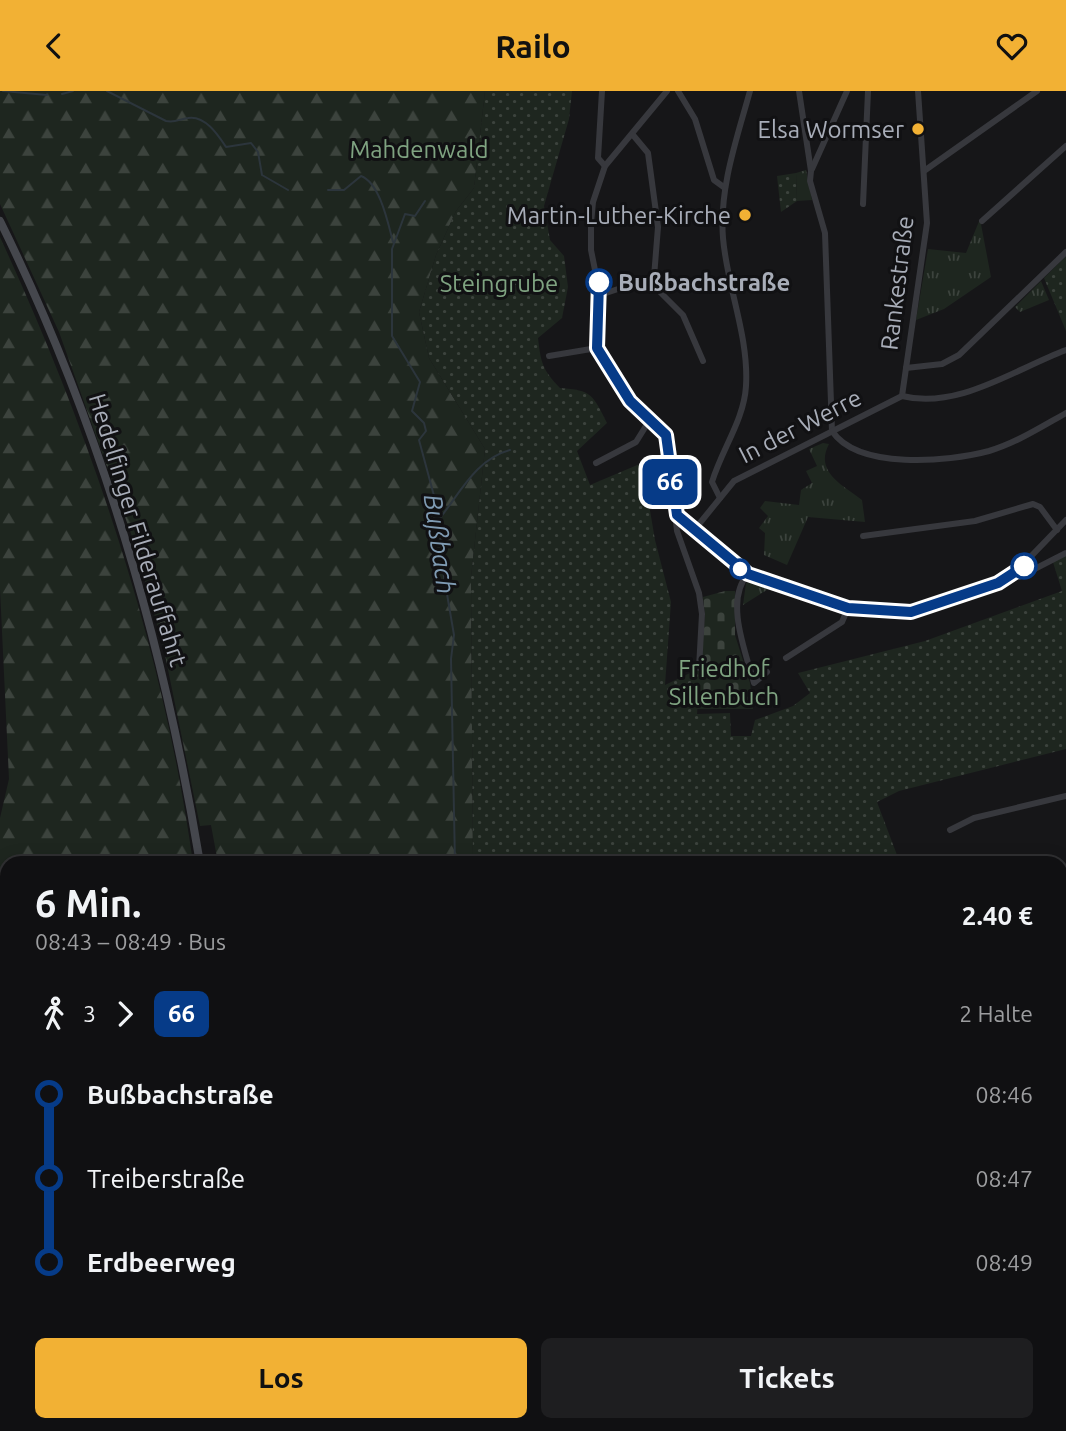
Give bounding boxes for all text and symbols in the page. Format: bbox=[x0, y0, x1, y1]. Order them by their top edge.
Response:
icon: back bbox=[35, 27, 73, 65]
icon: heart bbox=[993, 27, 1031, 65]
text: Railo bbox=[495, 28, 571, 64]
place label: Elsa Wormser bbox=[758, 116, 904, 143]
marker: Elsa Wormser bbox=[910, 121, 926, 137]
park label: Mahdenwald bbox=[349, 136, 489, 163]
place label: Martin-Luther-Kirche bbox=[507, 202, 731, 229]
marker: Martin-Luther-Kirche bbox=[737, 207, 753, 223]
street label: Rankestraße bbox=[875, 214, 919, 352]
marker: Bußbachstraße bbox=[586, 269, 612, 295]
place label: Bußbachstraße bbox=[618, 269, 790, 296]
park label: Steingrube bbox=[440, 270, 558, 297]
street label: In der Werre bbox=[734, 384, 866, 468]
street label: Hedelfinger Filderauffahrt bbox=[84, 390, 193, 670]
line badge: 66 bbox=[638, 459, 702, 505]
text: 66 bbox=[656, 468, 684, 495]
water label: Bußbach bbox=[419, 492, 461, 596]
unlabelled marker bbox=[1011, 553, 1037, 579]
unlabelled marker bbox=[730, 559, 750, 579]
park label: Friedhof Sillenbuch bbox=[669, 655, 779, 710]
text: 6 Min. bbox=[35, 882, 141, 924]
text: 2.40 € bbox=[962, 901, 1033, 930]
text: 08:43 – 08:49 · Bus bbox=[35, 929, 226, 954]
icon: walk bbox=[35, 995, 73, 1033]
icon: forward bbox=[106, 995, 144, 1033]
text: 66 bbox=[168, 1000, 195, 1027]
text: 3 bbox=[83, 1001, 96, 1026]
text: 2 Halte bbox=[959, 1001, 1033, 1026]
text: Bußbachstraße bbox=[87, 1080, 274, 1109]
text: 08:46 bbox=[975, 1082, 1033, 1107]
text: Treiberstraße bbox=[87, 1164, 245, 1193]
text: 08:47 bbox=[975, 1166, 1033, 1191]
text: Erdbeerweg bbox=[87, 1248, 236, 1277]
text: 08:49 bbox=[975, 1250, 1033, 1275]
button: Los bbox=[35, 1338, 527, 1418]
button: Tickets bbox=[541, 1338, 1033, 1418]

